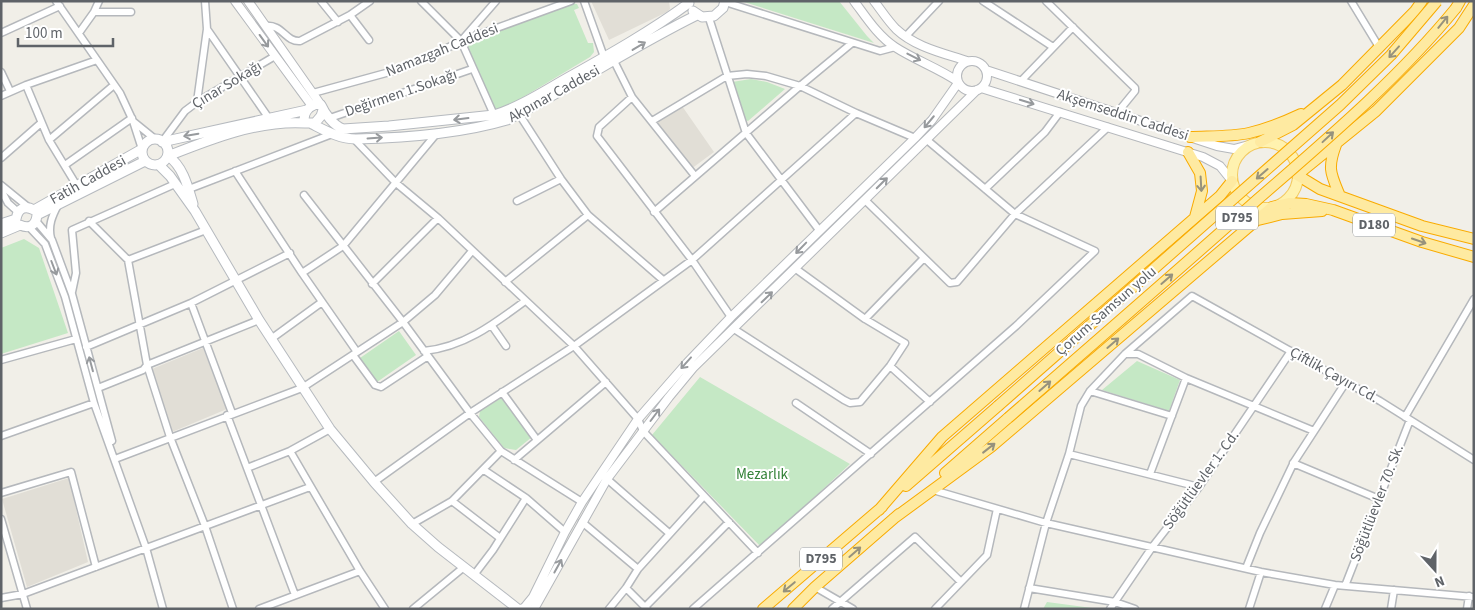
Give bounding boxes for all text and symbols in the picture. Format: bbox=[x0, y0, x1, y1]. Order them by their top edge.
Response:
scale bar bbox=[18, 15, 112, 47]
one-way arrow bbox=[1438, 16, 1449, 29]
street label: Namazgah Caddesi bbox=[383, 18, 501, 82]
text: 100 m bbox=[25, 23, 63, 44]
one-way arrow bbox=[259, 34, 270, 47]
one-way arrow bbox=[632, 40, 646, 50]
one-way arrow bbox=[1389, 45, 1400, 58]
one-way arrow bbox=[907, 52, 922, 62]
street label: Çınar Sokağı bbox=[188, 56, 266, 114]
street label: Akpınar Caddesi bbox=[504, 60, 604, 128]
street label: Değirmen 1.Sokağı bbox=[342, 64, 460, 122]
street label: Akşemseddin Caddesi bbox=[1055, 84, 1191, 146]
one-way arrow bbox=[1019, 98, 1035, 108]
one-way arrow bbox=[453, 114, 469, 124]
one-way arrow bbox=[924, 115, 935, 128]
one-way arrow bbox=[183, 131, 199, 140]
one-way arrow bbox=[1322, 131, 1335, 143]
one-way arrow bbox=[367, 134, 383, 143]
street label: Fatih Caddesi bbox=[46, 150, 130, 210]
one-way arrow bbox=[1256, 168, 1269, 179]
one-way arrow bbox=[1196, 175, 1206, 191]
one-way arrow bbox=[876, 177, 888, 189]
road number: D795 bbox=[1216, 207, 1258, 230]
road number: D180 bbox=[1353, 214, 1395, 236]
one-way arrow bbox=[1411, 237, 1427, 246]
one-way arrow bbox=[795, 242, 807, 254]
one-way arrow bbox=[50, 260, 59, 275]
street label: Çorum-Samsun yolu bbox=[1051, 261, 1161, 361]
one-way arrow bbox=[1161, 273, 1174, 285]
one-way arrow bbox=[760, 292, 772, 304]
one-way arrow bbox=[1106, 337, 1119, 349]
street label: Çiftlik Çayırı Cd. bbox=[1286, 342, 1382, 408]
one-way arrow bbox=[86, 356, 95, 372]
one-way arrow bbox=[681, 357, 692, 370]
one-way arrow bbox=[1038, 380, 1051, 392]
one-way arrow bbox=[650, 408, 660, 422]
street label: Söğütlüevler 1. Cd. bbox=[1158, 426, 1244, 534]
street label: Söğütlüevler 70. Sk. bbox=[1345, 441, 1409, 565]
one-way arrow bbox=[982, 443, 995, 454]
park label: Mezarlık bbox=[736, 464, 789, 485]
north arrow bbox=[1410, 545, 1460, 595]
one-way arrow bbox=[848, 547, 861, 558]
road number: D795 bbox=[800, 548, 842, 570]
one-way arrow bbox=[553, 559, 563, 574]
text: N bbox=[1431, 570, 1447, 592]
one-way arrow bbox=[782, 582, 795, 593]

